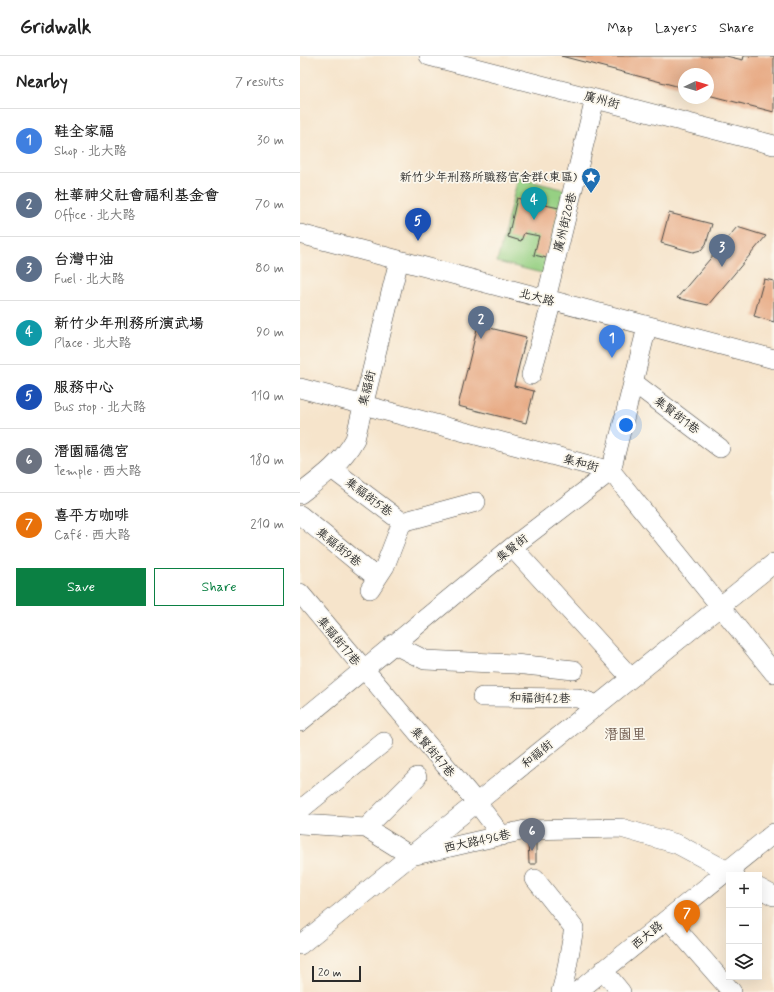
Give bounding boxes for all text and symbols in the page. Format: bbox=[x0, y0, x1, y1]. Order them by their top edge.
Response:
text: Gridwalk bbox=[20, 15, 91, 40]
text: Map bbox=[607, 19, 633, 37]
text: Layers bbox=[655, 19, 697, 37]
text: Share bbox=[719, 19, 754, 37]
north arrow bbox=[678, 68, 714, 104]
text: Nearby bbox=[16, 71, 68, 93]
text: 7 results bbox=[235, 74, 284, 91]
street label: 廣州街 bbox=[582, 89, 621, 113]
text: 鞋全家福 bbox=[54, 122, 114, 142]
text: 1 bbox=[26, 132, 32, 149]
text: 30 m bbox=[257, 132, 284, 149]
text: Shop · 北大路 bbox=[54, 143, 127, 160]
place icon: 新竹少年刑務所職務官舍群(東區) bbox=[580, 166, 602, 194]
place label: 新竹少年刑務所職務官舍群(東區) bbox=[400, 170, 578, 186]
text: 杜華神父社會福利基金會 bbox=[54, 186, 219, 206]
pin: 4 bbox=[521, 187, 547, 220]
street label: 廣州街20巷 bbox=[551, 191, 581, 254]
text: 2 bbox=[26, 196, 32, 213]
text: 70 m bbox=[255, 196, 284, 213]
text: Office · 北大路 bbox=[54, 207, 135, 224]
pin: 5 bbox=[405, 208, 431, 241]
pin: 3 bbox=[709, 234, 735, 267]
text: 台灣中油 bbox=[54, 250, 114, 270]
text: 3 bbox=[26, 260, 32, 277]
text: 80 m bbox=[255, 260, 284, 277]
text: Fuel · 北大路 bbox=[54, 271, 125, 288]
street label: 北大路 bbox=[517, 286, 556, 310]
pin: 2 bbox=[468, 306, 494, 339]
text: 新竹少年刑務所演武場 bbox=[54, 314, 204, 334]
text: 4 bbox=[25, 324, 33, 341]
text: 90 m bbox=[256, 324, 284, 341]
pin: 1 bbox=[599, 325, 625, 358]
text: Place · 北大路 bbox=[54, 335, 132, 352]
street label: 集福街 bbox=[356, 369, 380, 408]
text: 服務中心 bbox=[54, 378, 114, 398]
text: 5 bbox=[25, 388, 33, 405]
text: 110 m bbox=[251, 388, 284, 405]
street label: 集賢街1巷 bbox=[650, 393, 703, 438]
text: Bus stop · 北大路 bbox=[54, 399, 146, 416]
your location bbox=[616, 415, 636, 435]
text: 潛園福德宮 bbox=[54, 442, 129, 462]
text: 6 bbox=[26, 452, 32, 469]
text: 180 m bbox=[249, 452, 284, 469]
street label: 集和街 bbox=[561, 452, 600, 476]
text: Temple · 西大路 bbox=[54, 463, 141, 480]
street label: 集福街5巷 bbox=[342, 475, 395, 521]
text: 喜平方咖啡 bbox=[54, 506, 129, 526]
text: 7 bbox=[25, 516, 33, 533]
text: 210 m bbox=[250, 516, 284, 533]
street label: 集福街9巷 bbox=[312, 525, 364, 571]
text: Café · 西大路 bbox=[54, 527, 130, 544]
street label: 集賢街 bbox=[494, 531, 532, 566]
button: Save bbox=[16, 568, 146, 606]
button: Share bbox=[154, 568, 284, 606]
street label: 集福街17巷 bbox=[313, 614, 363, 670]
street label: 和福街42巷 bbox=[509, 690, 571, 708]
street label: 集賢街47巷 bbox=[406, 724, 458, 781]
district label: 潛園里 bbox=[604, 726, 646, 744]
street label: 和福街 bbox=[519, 737, 557, 772]
pin: 6 bbox=[519, 818, 545, 851]
street label: 西大路496巷 bbox=[442, 827, 512, 857]
map controls bbox=[726, 872, 762, 980]
button: + bbox=[726, 872, 762, 908]
pin: 7 bbox=[674, 900, 700, 933]
button: − bbox=[726, 908, 762, 944]
street label: 西大路 bbox=[629, 918, 667, 953]
button: layers bbox=[726, 944, 762, 980]
scale bar bbox=[312, 964, 361, 983]
text: 20 m bbox=[318, 966, 341, 980]

